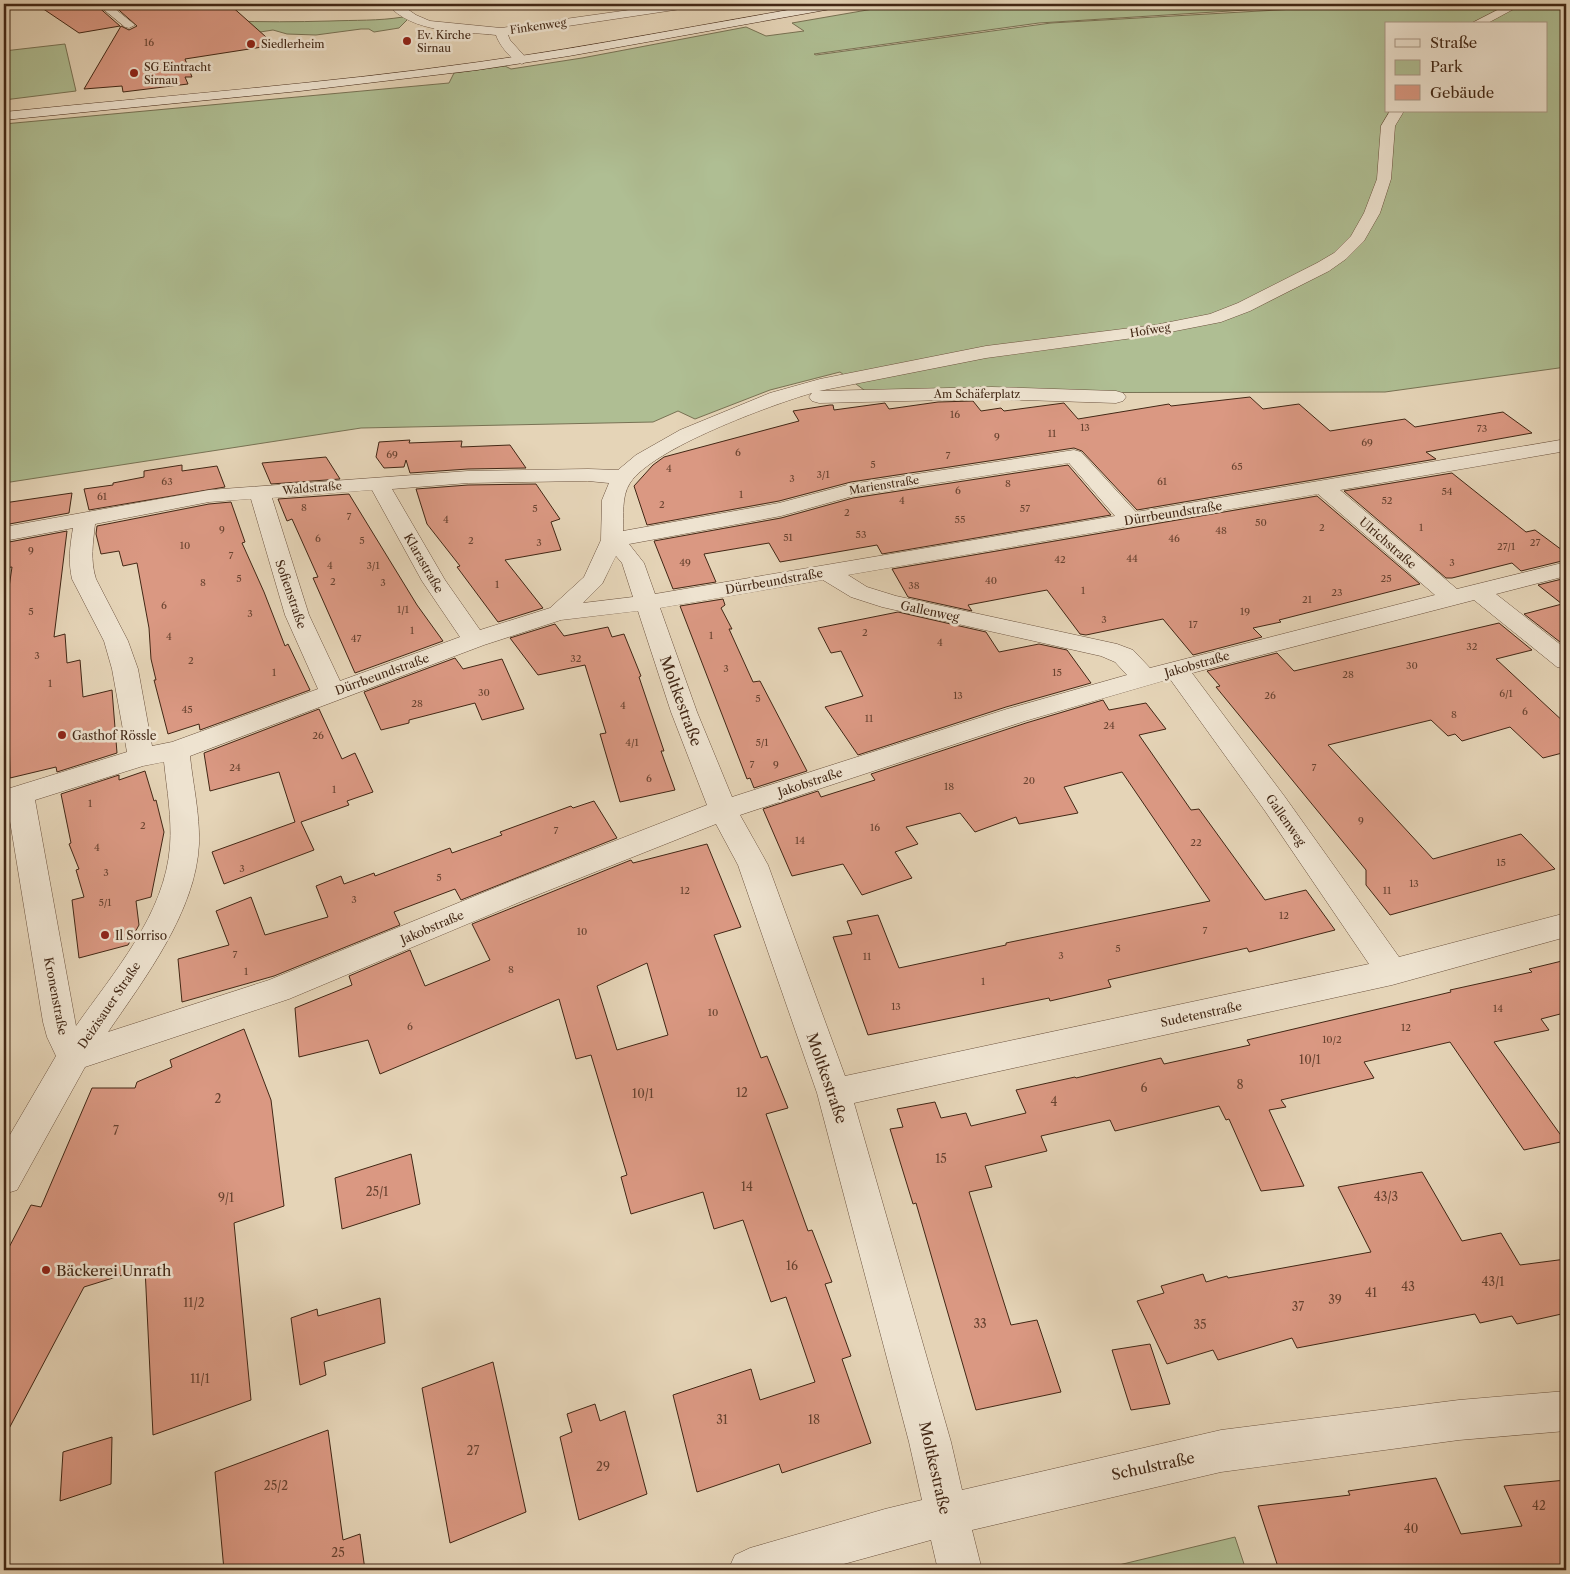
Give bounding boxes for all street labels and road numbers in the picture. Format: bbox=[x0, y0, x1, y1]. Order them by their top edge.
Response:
street label: Finkenweg bbox=[509, 15, 567, 37]
street label: Hofweg bbox=[1129, 320, 1171, 340]
street label: Am Schäferplatz bbox=[933, 387, 1021, 401]
street label: Marienstraße bbox=[848, 473, 920, 497]
street label: Waldstraße bbox=[281, 478, 342, 498]
street label: Dürrbeundstraße bbox=[1123, 498, 1223, 528]
street label: Ulrichstraße bbox=[1356, 514, 1420, 572]
street label: Klarastraße bbox=[401, 531, 447, 596]
street label: Sofienstraße bbox=[272, 557, 310, 631]
street label: Dürrbeundstraße bbox=[724, 565, 824, 597]
street label: Gallenweg bbox=[899, 597, 961, 625]
street label: Jakobstraße bbox=[1161, 647, 1232, 681]
street label: Dürrbeundstraße bbox=[333, 650, 431, 698]
street label: Moltkestraße bbox=[656, 653, 706, 749]
street label: Jakobstraße bbox=[774, 764, 845, 800]
street label: Gallenweg bbox=[1263, 791, 1310, 849]
street label: Jakobstraße bbox=[396, 907, 466, 948]
street label: Kronenstraße bbox=[41, 956, 71, 1037]
street label: Deizisauer Straße bbox=[74, 959, 144, 1051]
street label: Sudetenstraße bbox=[1159, 998, 1243, 1030]
street label: Moltkestraße bbox=[803, 1030, 851, 1126]
street label: Moltkestraße bbox=[915, 1420, 955, 1516]
street label: Schulstraße bbox=[1110, 1448, 1196, 1484]

